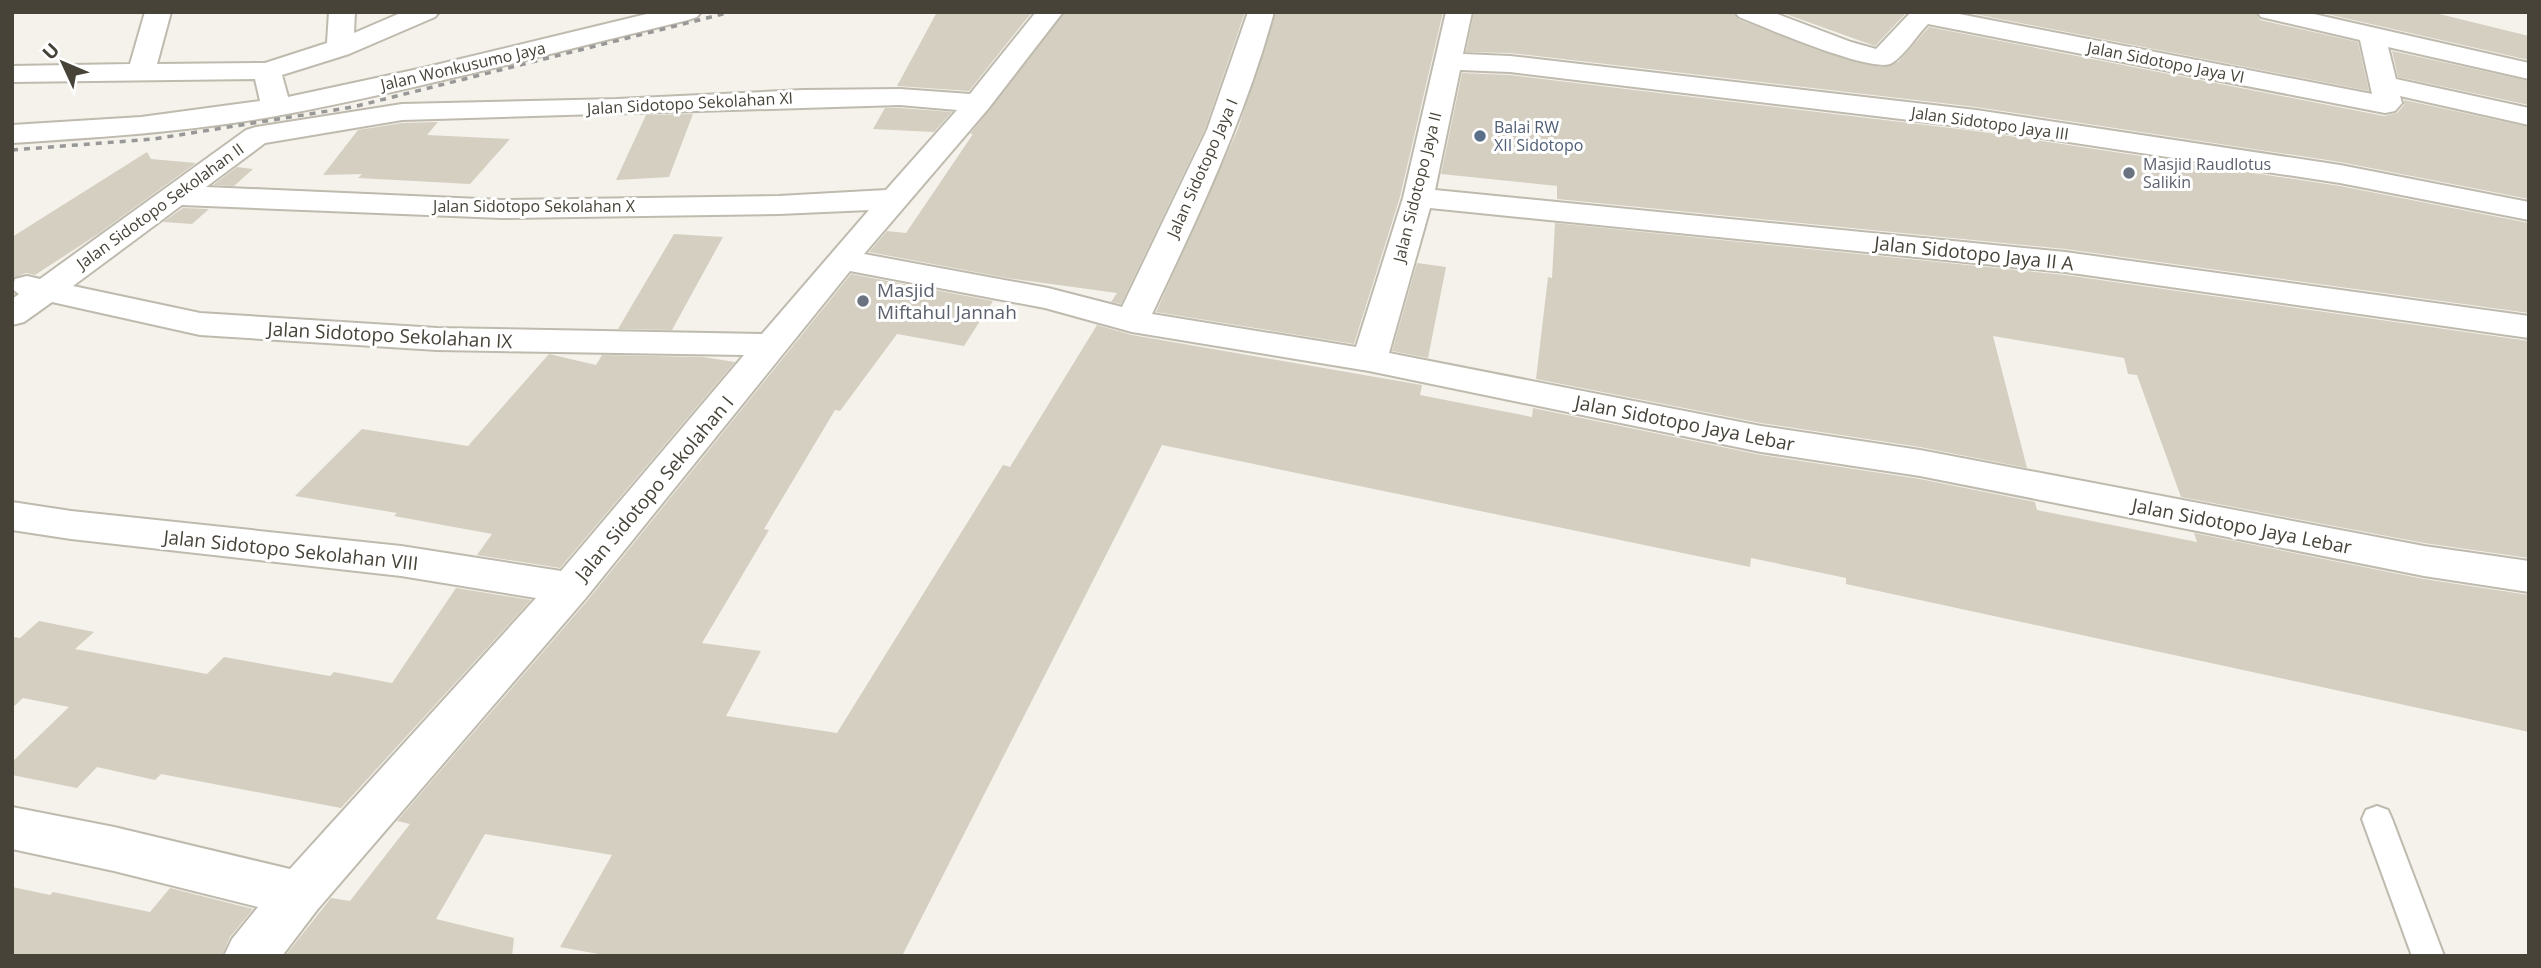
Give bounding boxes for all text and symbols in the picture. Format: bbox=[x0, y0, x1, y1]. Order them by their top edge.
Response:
north arrow bbox=[28, 28, 98, 98]
street label: Jalan Wonkusumo Jaya bbox=[376, 36, 548, 96]
street label: Jalan Sidotopo Jaya VI bbox=[2084, 36, 2246, 88]
text: U bbox=[36, 37, 65, 65]
street label: Jalan Sidotopo Sekolahan XI bbox=[584, 87, 794, 119]
street label: Jalan Sidotopo Jaya I bbox=[1161, 95, 1243, 243]
street label: Jalan Sidotopo Jaya III bbox=[1908, 101, 2070, 145]
street label: Jalan Sidotopo Jaya II bbox=[1387, 109, 1446, 267]
place label: Balai RW XII Sidotopo bbox=[1494, 116, 1583, 156]
marker: Balai RW XII Sidotopo bbox=[1472, 128, 1488, 144]
street label: Jalan Sidotopo Sekolahan II bbox=[70, 138, 248, 275]
place label: Masjid Raudlotus Salikin bbox=[2143, 153, 2271, 193]
marker: Masjid Raudlotus Salikin bbox=[2121, 165, 2137, 181]
street label: Jalan Sidotopo Sekolahan X bbox=[431, 195, 636, 217]
street label: Jalan Sidotopo Jaya II A bbox=[1871, 229, 2075, 276]
place label: Masjid Miftahul Jannah bbox=[877, 277, 1017, 325]
marker: Masjid Miftahul Jannah bbox=[855, 293, 871, 309]
street label: Jalan Sidotopo Sekolahan IX bbox=[265, 316, 513, 354]
street label: Jalan Sidotopo Jaya Lebar bbox=[1571, 389, 1797, 457]
street label: Jalan Sidotopo Sekolahan I bbox=[568, 390, 739, 588]
street label: Jalan Sidotopo Jaya Lebar bbox=[2128, 492, 2354, 560]
street label: Jalan Sidotopo Sekolahan VIII bbox=[160, 523, 420, 576]

